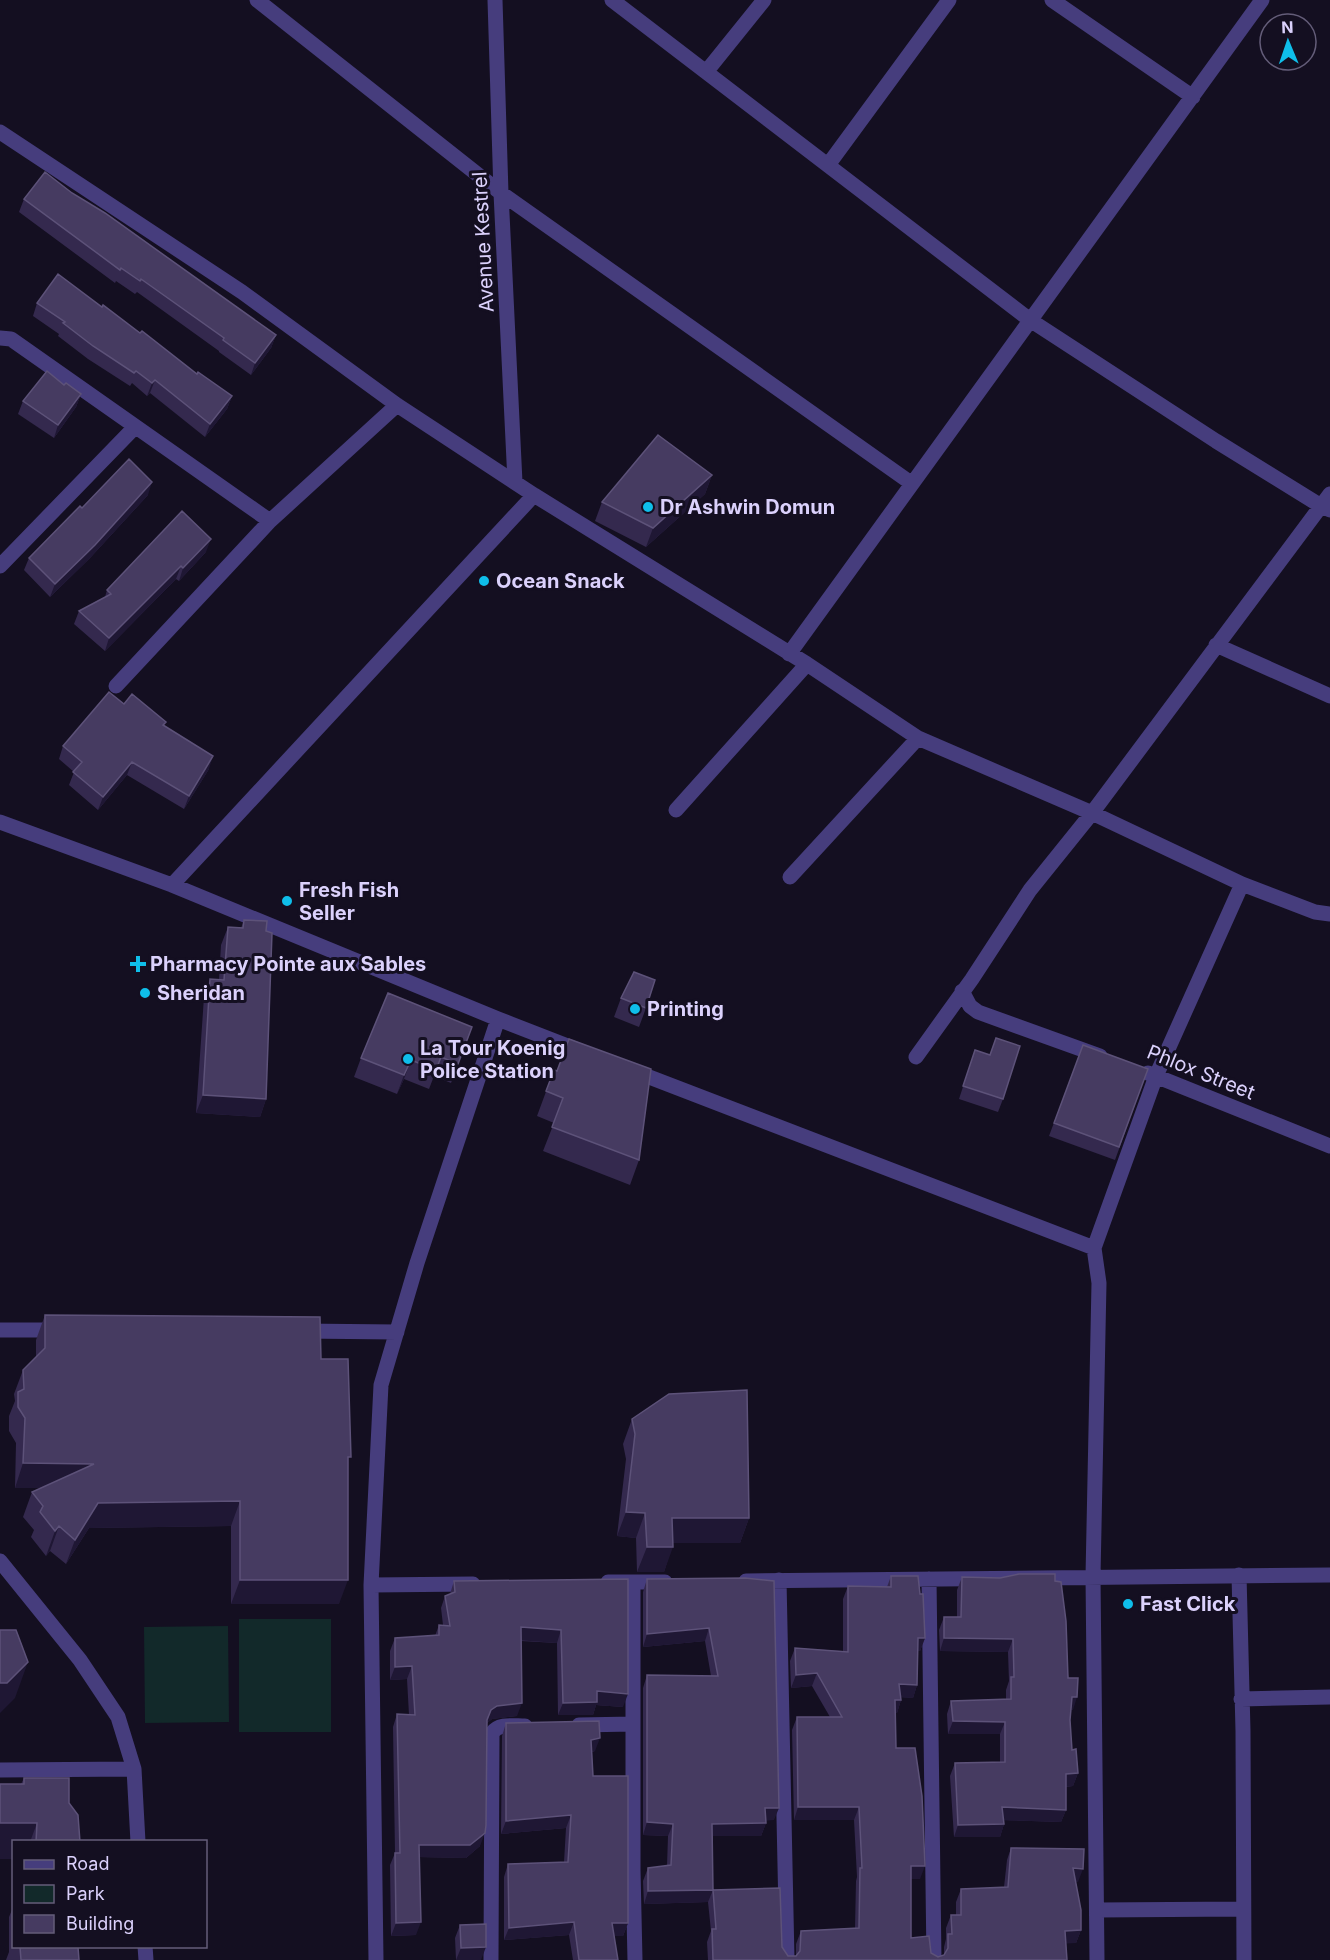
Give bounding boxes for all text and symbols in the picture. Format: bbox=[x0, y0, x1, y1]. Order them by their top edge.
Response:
north arrow bbox=[1258, 12, 1318, 72]
text: N bbox=[1281, 17, 1294, 37]
street label: Avenue Kestrel bbox=[467, 171, 499, 313]
place label: Dr Ashwin Domun bbox=[660, 495, 835, 519]
marker: Dr Ashwin Domun bbox=[641, 500, 655, 514]
place label: Ocean Snack bbox=[496, 569, 625, 593]
marker: Ocean Snack bbox=[477, 574, 491, 588]
place label: Fresh Fish Seller bbox=[299, 878, 399, 925]
marker: Fresh Fish Seller bbox=[280, 894, 294, 908]
place label: Pharmacy Pointe aux Sables bbox=[150, 952, 426, 976]
marker: Pharmacy Pointe aux Sables bbox=[131, 957, 145, 971]
place label: Sheridan bbox=[157, 981, 245, 1005]
marker: Sheridan bbox=[138, 986, 152, 1000]
place label: Printing bbox=[647, 997, 724, 1021]
marker: Printing bbox=[628, 1002, 642, 1016]
place label: La Tour Koenig Police Station bbox=[420, 1036, 565, 1083]
street label: Phlox Street bbox=[1144, 1040, 1259, 1105]
marker: La Tour Koenig Police Station bbox=[401, 1052, 415, 1066]
place label: Fast Click bbox=[1140, 1592, 1236, 1616]
marker: Fast Click bbox=[1121, 1597, 1135, 1611]
legend bbox=[12, 1840, 207, 1948]
text: Road bbox=[66, 1853, 109, 1874]
text: Park bbox=[66, 1883, 105, 1904]
text: Building bbox=[66, 1913, 134, 1934]

